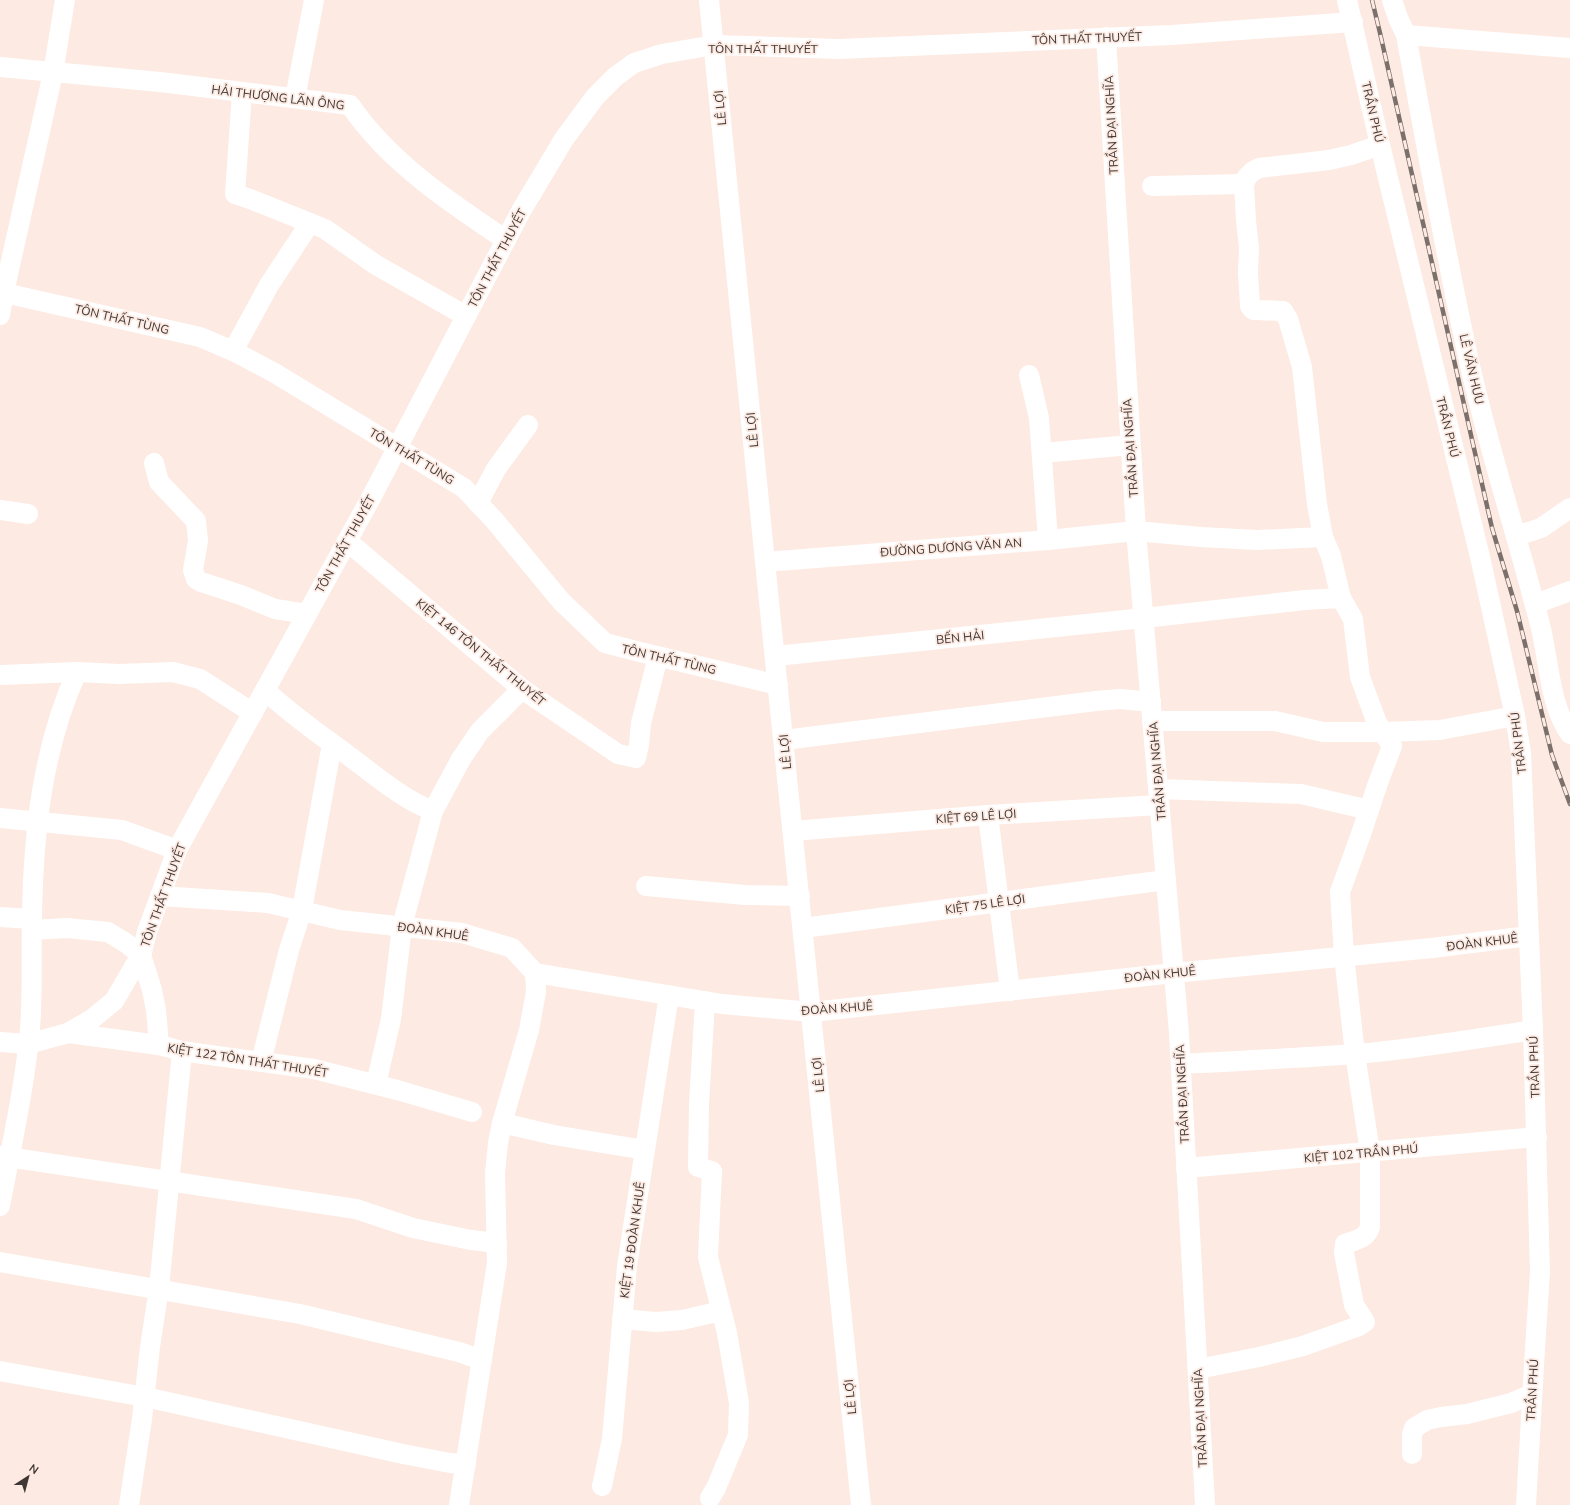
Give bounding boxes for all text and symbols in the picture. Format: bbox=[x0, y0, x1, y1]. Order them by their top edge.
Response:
street label: TÔN THẤT THUYẾT bbox=[1032, 29, 1143, 47]
street label: TÔN THẤT THUYẾT bbox=[708, 41, 819, 56]
street label: TRẦN ĐẠI NGHĨA bbox=[1101, 75, 1121, 175]
street label: TRẦN PHÚ bbox=[1359, 80, 1387, 144]
street label: HẢI THƯỢNG LÃN ÔNG bbox=[211, 81, 345, 113]
street label: LÊ LỢI bbox=[711, 90, 729, 126]
street label: TÔN THẤT THUYẾT bbox=[465, 205, 530, 310]
street label: TÔN THẤT TÙNG bbox=[73, 301, 171, 337]
street label: LÊ VĂN HƯU bbox=[1457, 332, 1487, 406]
street label: TRẦN PHÚ bbox=[1433, 395, 1463, 459]
street label: TRẦN ĐẠI NGHĨA bbox=[1119, 398, 1141, 498]
street label: LÊ LỢI bbox=[743, 412, 761, 448]
street label: TÔN THẤT TÙNG bbox=[367, 425, 457, 487]
street label: TÔN THẤT THUYẾT bbox=[312, 492, 378, 596]
street label: ĐƯỜNG DƯƠNG VĂN AN bbox=[880, 535, 1022, 559]
street label: KIỆT 146 TÔN THẤT THUYẾT bbox=[413, 595, 549, 709]
street label: BẾN HẢI bbox=[935, 627, 985, 647]
street label: TÔN THẤT TÙNG bbox=[620, 641, 718, 677]
street label: TRẦN PHÚ bbox=[1507, 711, 1529, 775]
street label: TRẦN ĐẠI NGHĨA bbox=[1145, 721, 1169, 821]
street label: LÊ LỢI bbox=[776, 734, 794, 770]
street label: KIỆT 69 LÊ LỢI bbox=[935, 806, 1017, 826]
street label: TÔN THẤT THUYẾT bbox=[137, 840, 189, 949]
street label: KIỆT 75 LÊ LỢI bbox=[944, 891, 1026, 917]
street label: ĐOÀN KHUÊ bbox=[396, 919, 470, 943]
street label: ĐOÀN KHUÊ bbox=[1446, 930, 1518, 954]
street label: ĐOÀN KHUÊ bbox=[1124, 963, 1196, 985]
street label: ĐOÀN KHUÊ bbox=[801, 998, 873, 1018]
street label: TRẦN PHÚ bbox=[1525, 1036, 1543, 1098]
street label: KIỆT 122 TÔN THẤT THUYẾT bbox=[167, 1040, 330, 1080]
street label: TRẦN ĐẠI NGHĨA bbox=[1172, 1044, 1192, 1144]
street label: LÊ LỢI bbox=[809, 1057, 827, 1093]
street label: KIỆT 102 TRẦN PHÚ bbox=[1303, 1141, 1419, 1165]
street label: KIỆT 19 ĐOÀN KHUÊ bbox=[616, 1181, 648, 1299]
street label: TRẦN PHÚ bbox=[1523, 1359, 1541, 1421]
street label: TRẦN ĐẠI NGHĨA bbox=[1190, 1368, 1210, 1468]
street label: LÊ LỢI bbox=[841, 1379, 859, 1415]
north arrow bbox=[8, 1457, 48, 1497]
text: N bbox=[26, 1461, 41, 1477]

